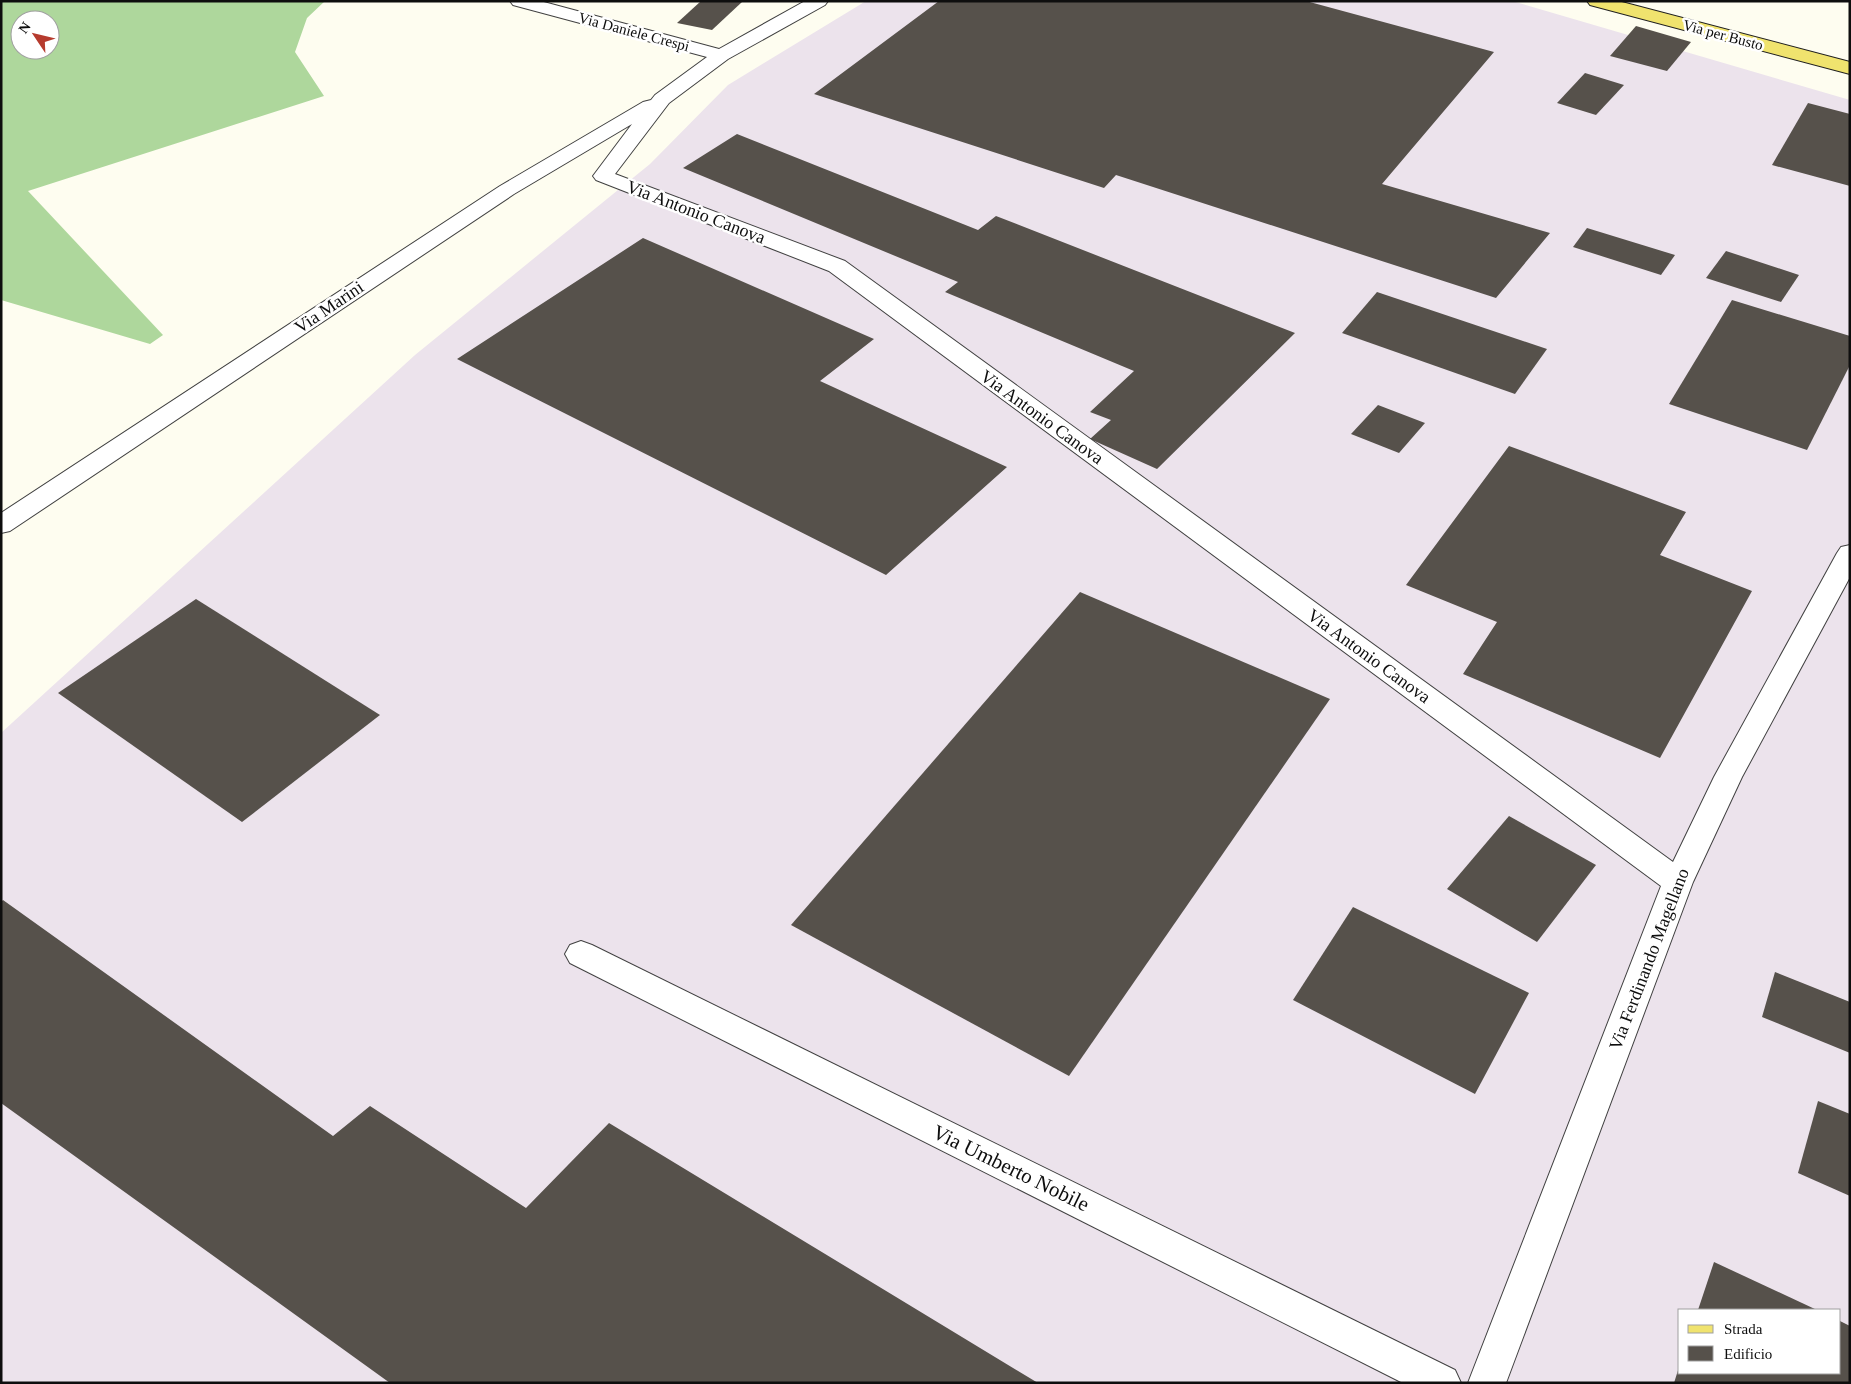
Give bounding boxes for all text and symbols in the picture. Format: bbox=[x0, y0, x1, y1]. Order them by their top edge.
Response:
north arrow bbox=[10, 10, 60, 60]
street label: Via Daniele Crespi bbox=[577, 10, 691, 54]
street label: Via per Busto bbox=[1681, 17, 1765, 53]
text: N bbox=[16, 19, 34, 36]
street label: Via Antonio Canova bbox=[624, 176, 768, 248]
street label: Via Marini bbox=[291, 277, 367, 337]
street label: Via Antonio Canova bbox=[977, 366, 1107, 468]
street label: Via Antonio Canova bbox=[1304, 605, 1434, 707]
street label: Via Ferdinando Magellano bbox=[1605, 865, 1693, 1053]
street label: Via Umberto Nobile bbox=[929, 1120, 1093, 1216]
legend bbox=[1678, 1309, 1841, 1374]
text: Strada bbox=[1724, 1321, 1763, 1337]
text: Edificio bbox=[1724, 1346, 1772, 1362]

